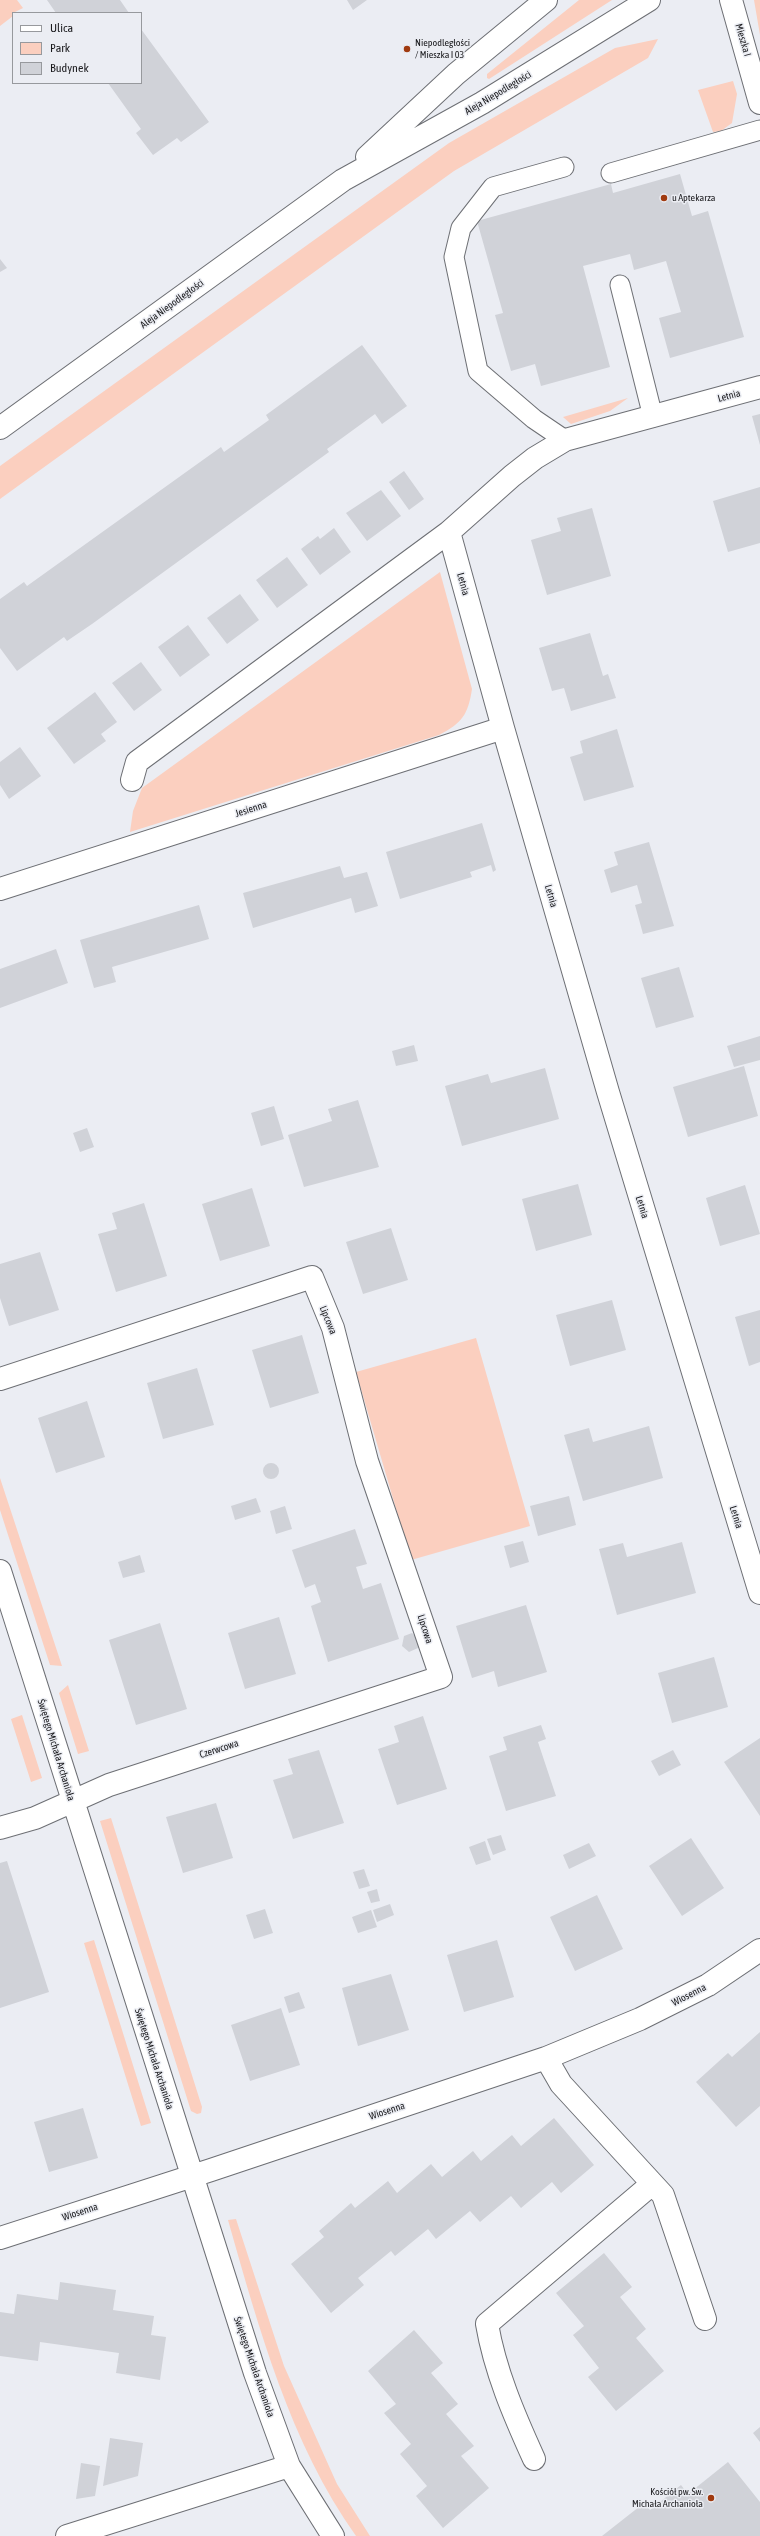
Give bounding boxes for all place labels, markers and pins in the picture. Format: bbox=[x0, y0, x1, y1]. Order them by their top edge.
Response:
place label: Niepodległości / Mieszka I 03 bbox=[415, 37, 470, 60]
marker: Niepodległości / Mieszka I 03 bbox=[402, 44, 412, 54]
place label: u Aptekarza bbox=[672, 192, 715, 204]
marker: u Aptekarza bbox=[659, 193, 669, 203]
place label: Kościół pw. Św. Michała Archanioła bbox=[632, 2486, 703, 2510]
marker: Kościół pw. Św. Michała Archanioła bbox=[706, 2493, 716, 2503]

